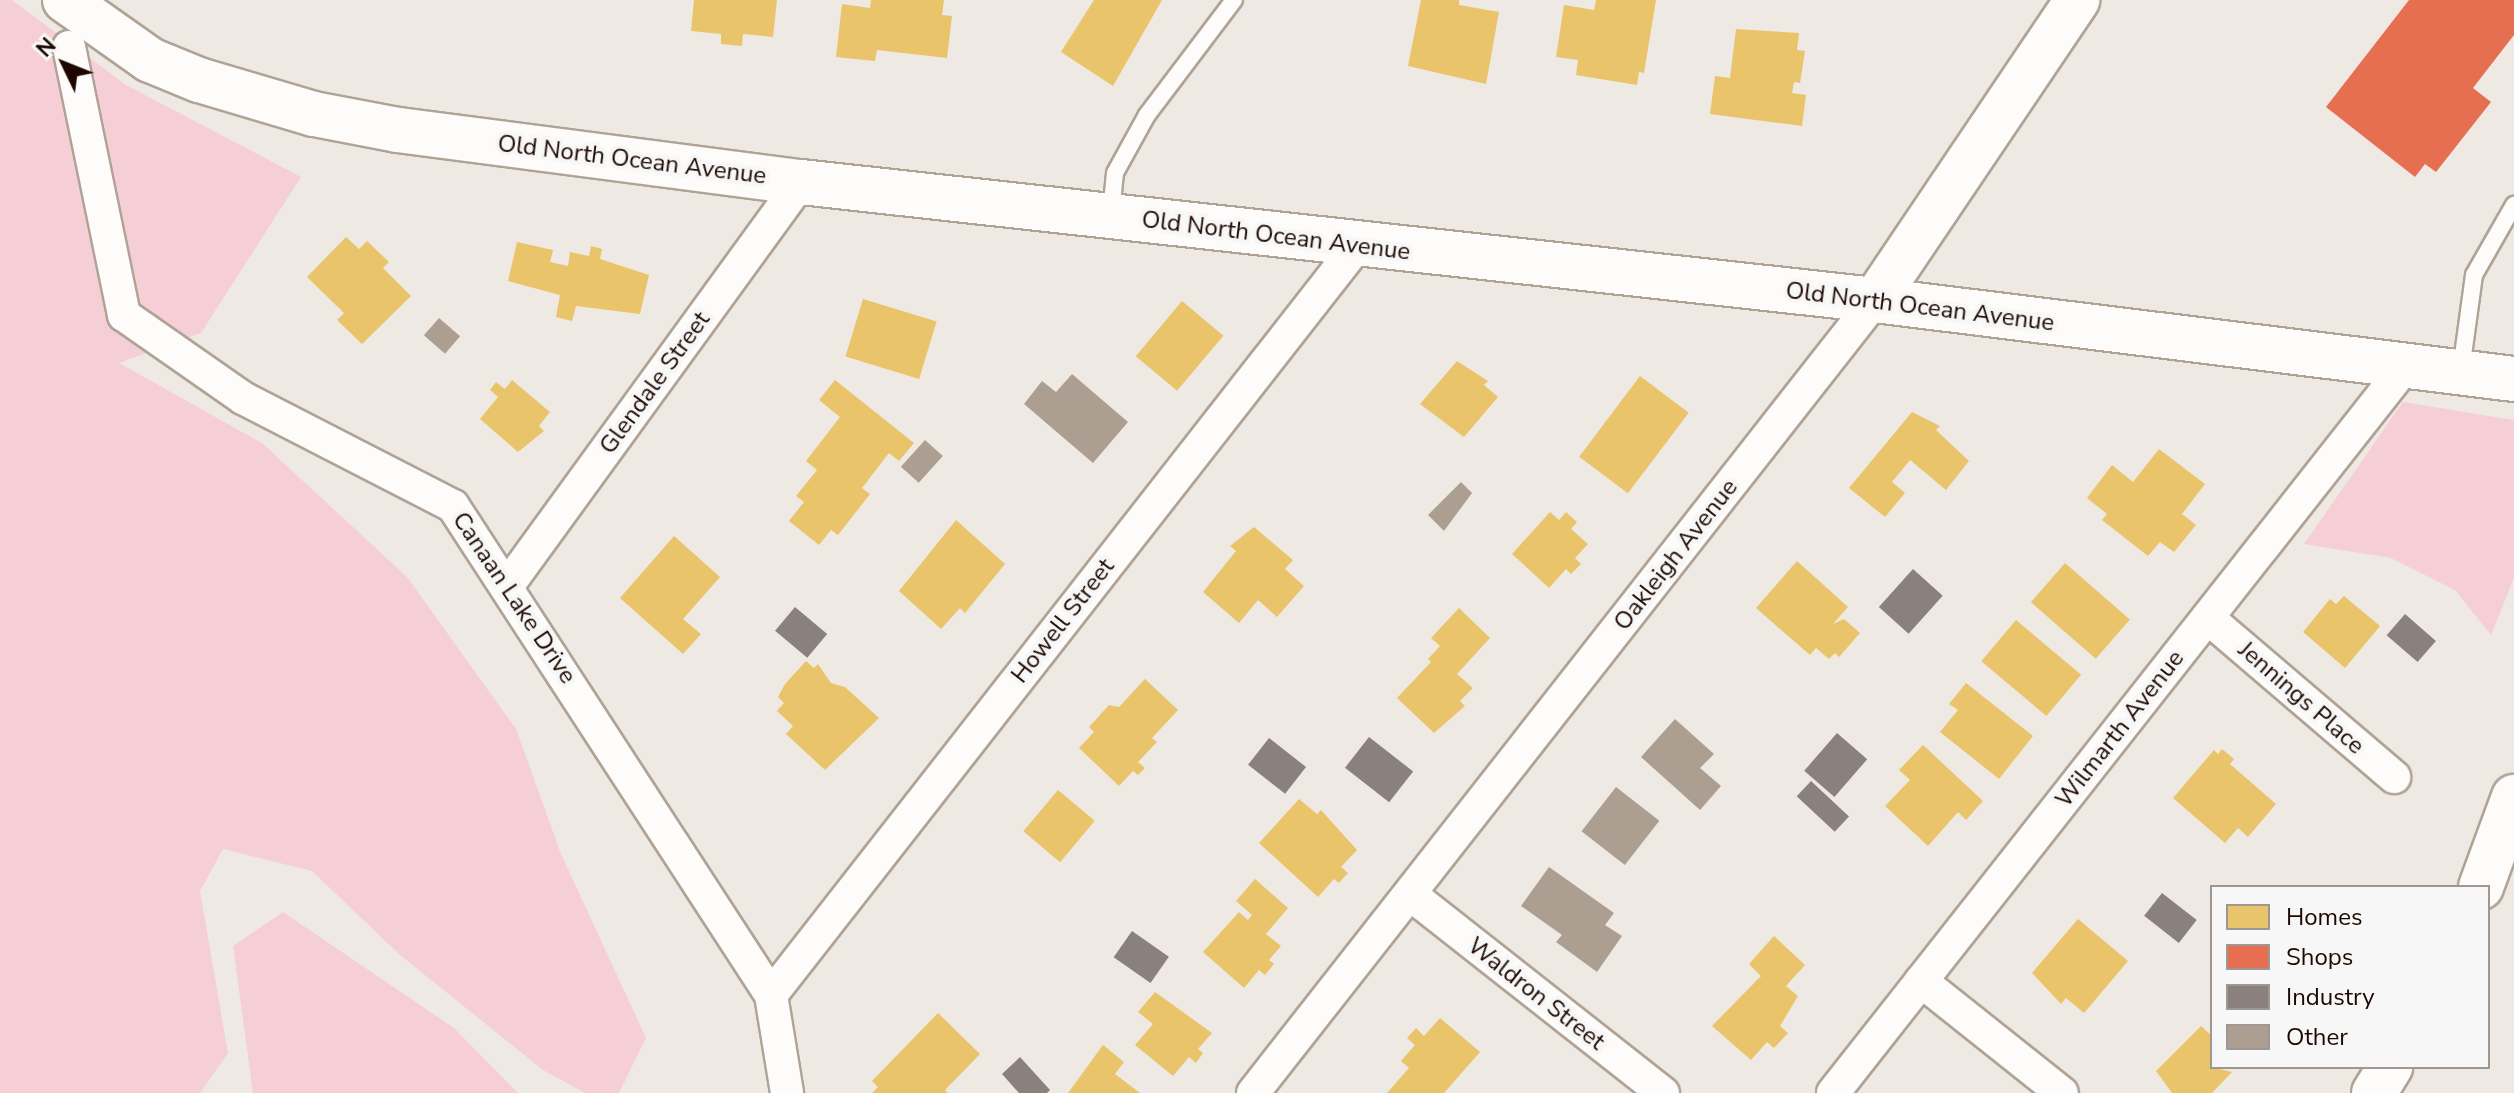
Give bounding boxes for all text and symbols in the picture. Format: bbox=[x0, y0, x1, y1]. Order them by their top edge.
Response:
north arrow bbox=[24, 24, 104, 104]
text: N bbox=[30, 31, 63, 64]
street label: Old North Ocean Avenue bbox=[496, 129, 768, 191]
street label: Old North Ocean Avenue bbox=[1140, 205, 1412, 267]
street label: Old North Ocean Avenue bbox=[1784, 276, 2056, 338]
street label: Glendale Street bbox=[594, 306, 716, 460]
street label: Oakleigh Avenue bbox=[1608, 474, 1744, 636]
street label: Canaan Lake Drive bbox=[446, 507, 582, 689]
street label: Howell Street bbox=[1005, 553, 1121, 689]
street label: Jennings Place bbox=[2232, 635, 2370, 761]
street label: Wilmarth Avenue bbox=[2050, 645, 2190, 813]
legend bbox=[2210, 885, 2490, 1069]
text: Homes bbox=[2286, 901, 2362, 933]
street label: Waldron Street bbox=[1462, 932, 1610, 1056]
text: Shops bbox=[2286, 941, 2353, 973]
text: Industry bbox=[2286, 981, 2375, 1013]
text: Other bbox=[2286, 1021, 2348, 1053]

